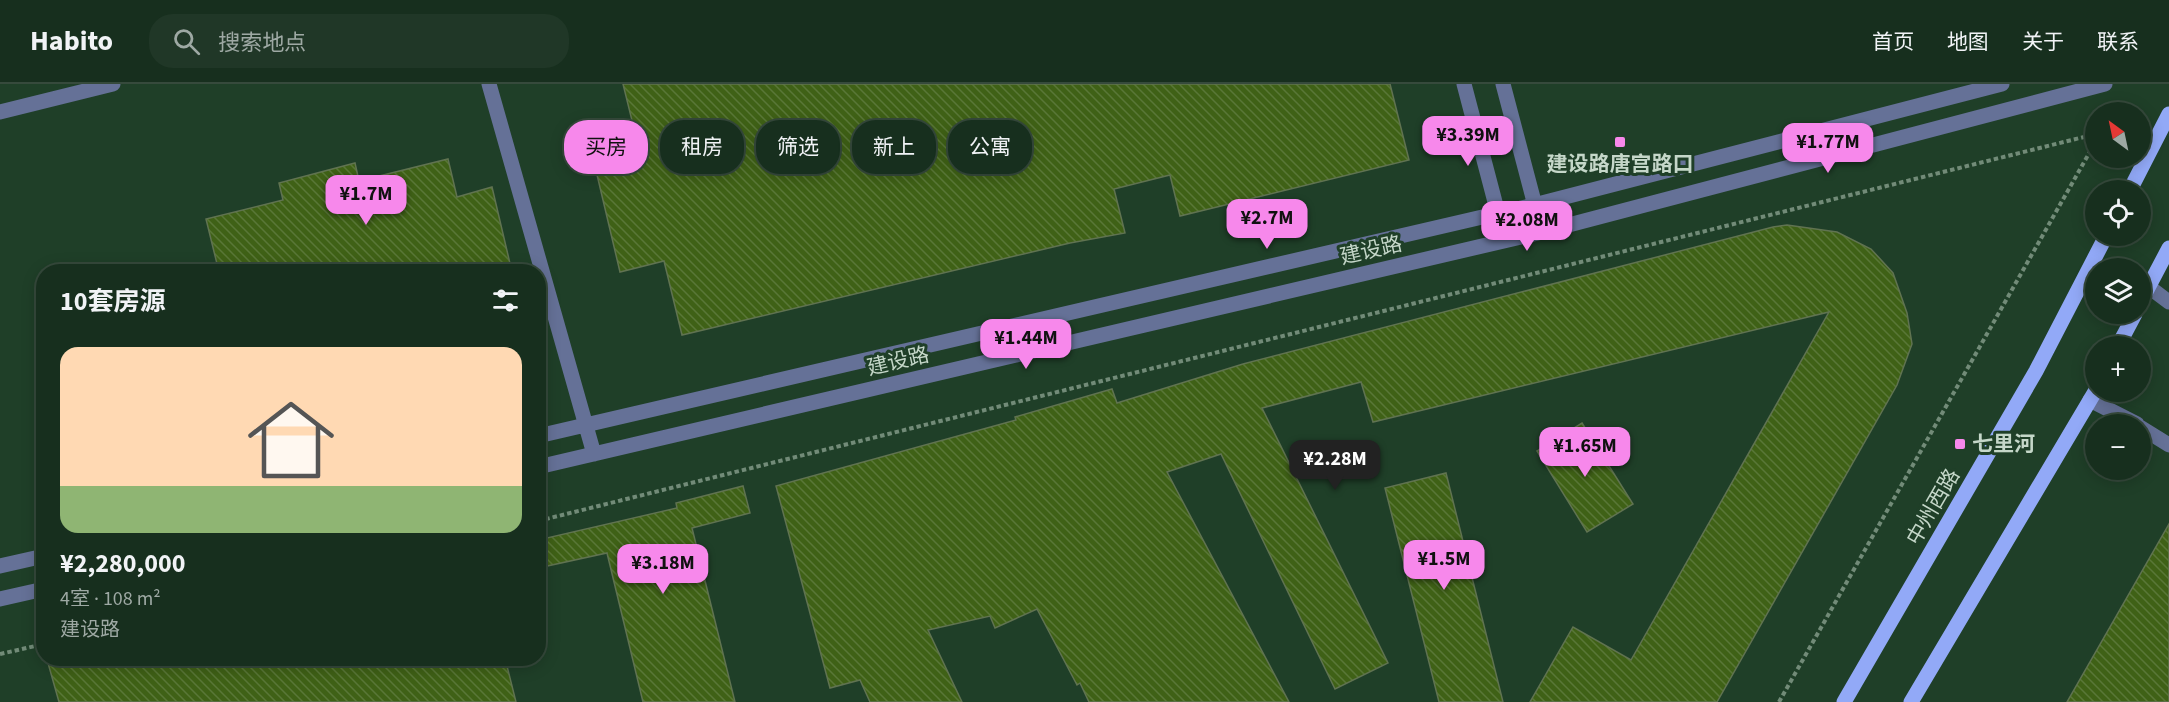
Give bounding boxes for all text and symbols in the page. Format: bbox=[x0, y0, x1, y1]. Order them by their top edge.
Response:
search box bbox=[149, 14, 569, 68]
text: Habito bbox=[30, 21, 113, 61]
icon: search bbox=[170, 25, 203, 58]
text: 搜索地点 bbox=[218, 27, 306, 59]
text: 首页 bbox=[1872, 27, 1914, 57]
text: 地图 bbox=[1947, 27, 1989, 57]
text: 关于 bbox=[2022, 27, 2064, 57]
text: 联系 bbox=[2097, 27, 2139, 57]
north arrow bbox=[2085, 102, 2151, 168]
map controls bbox=[2085, 102, 2151, 480]
pin: ¥3.39M bbox=[1419, 116, 1517, 167]
chip: 买房 bbox=[564, 120, 648, 174]
chip: 租房 bbox=[660, 120, 744, 174]
chip: 筛选 bbox=[756, 120, 840, 174]
chip: 新上 bbox=[852, 120, 936, 174]
chip: 公寓 bbox=[948, 120, 1032, 174]
text: ¥3.39M bbox=[1436, 121, 1500, 149]
pin: ¥1.77M bbox=[1779, 123, 1877, 174]
text: ¥1.77M bbox=[1796, 128, 1860, 156]
marker: 建设路唐宫路口 bbox=[1613, 135, 1627, 149]
place label: 建设路唐宫路口 bbox=[1547, 149, 1694, 179]
pin: ¥1.7M bbox=[324, 175, 408, 226]
text: ¥1.7M bbox=[340, 180, 392, 208]
button: locate bbox=[2085, 180, 2151, 246]
pin: ¥2.7M bbox=[1225, 199, 1309, 250]
pin: ¥2.08M bbox=[1478, 201, 1576, 252]
text: ¥2.7M bbox=[1241, 204, 1293, 232]
text: ¥2.08M bbox=[1495, 206, 1559, 234]
street label: 建设路 bbox=[1337, 228, 1405, 272]
button: layers bbox=[2085, 258, 2151, 324]
text: 10套房源 bbox=[60, 283, 165, 320]
icon: filters bbox=[489, 284, 522, 317]
pin: ¥1.44M bbox=[977, 319, 1075, 370]
text: ¥1.44M bbox=[994, 324, 1058, 352]
button: + bbox=[2085, 336, 2151, 402]
street label: 建设路 bbox=[864, 339, 932, 383]
icon: home bbox=[237, 386, 345, 494]
button: − bbox=[2085, 414, 2151, 480]
pin: ¥1.65M bbox=[1536, 427, 1634, 478]
place label: 七里河 bbox=[1972, 429, 2035, 459]
text: ¥1.65M bbox=[1553, 432, 1617, 460]
marker: 七里河 bbox=[1953, 437, 1967, 451]
pin: ¥2.28M bbox=[1286, 440, 1384, 491]
text: ¥2.28M bbox=[1303, 445, 1367, 473]
street label: 中州西路 bbox=[1899, 463, 1967, 551]
pin: ¥1.5M bbox=[1402, 540, 1486, 591]
pin: ¥3.18M bbox=[614, 544, 712, 595]
text: ¥2,280,000 bbox=[60, 545, 185, 582]
text: ¥1.5M bbox=[1418, 545, 1470, 573]
text: ¥3.18M bbox=[631, 549, 695, 577]
text: 4室 · 108 m² bbox=[60, 585, 161, 613]
text: 建设路 bbox=[60, 616, 120, 644]

